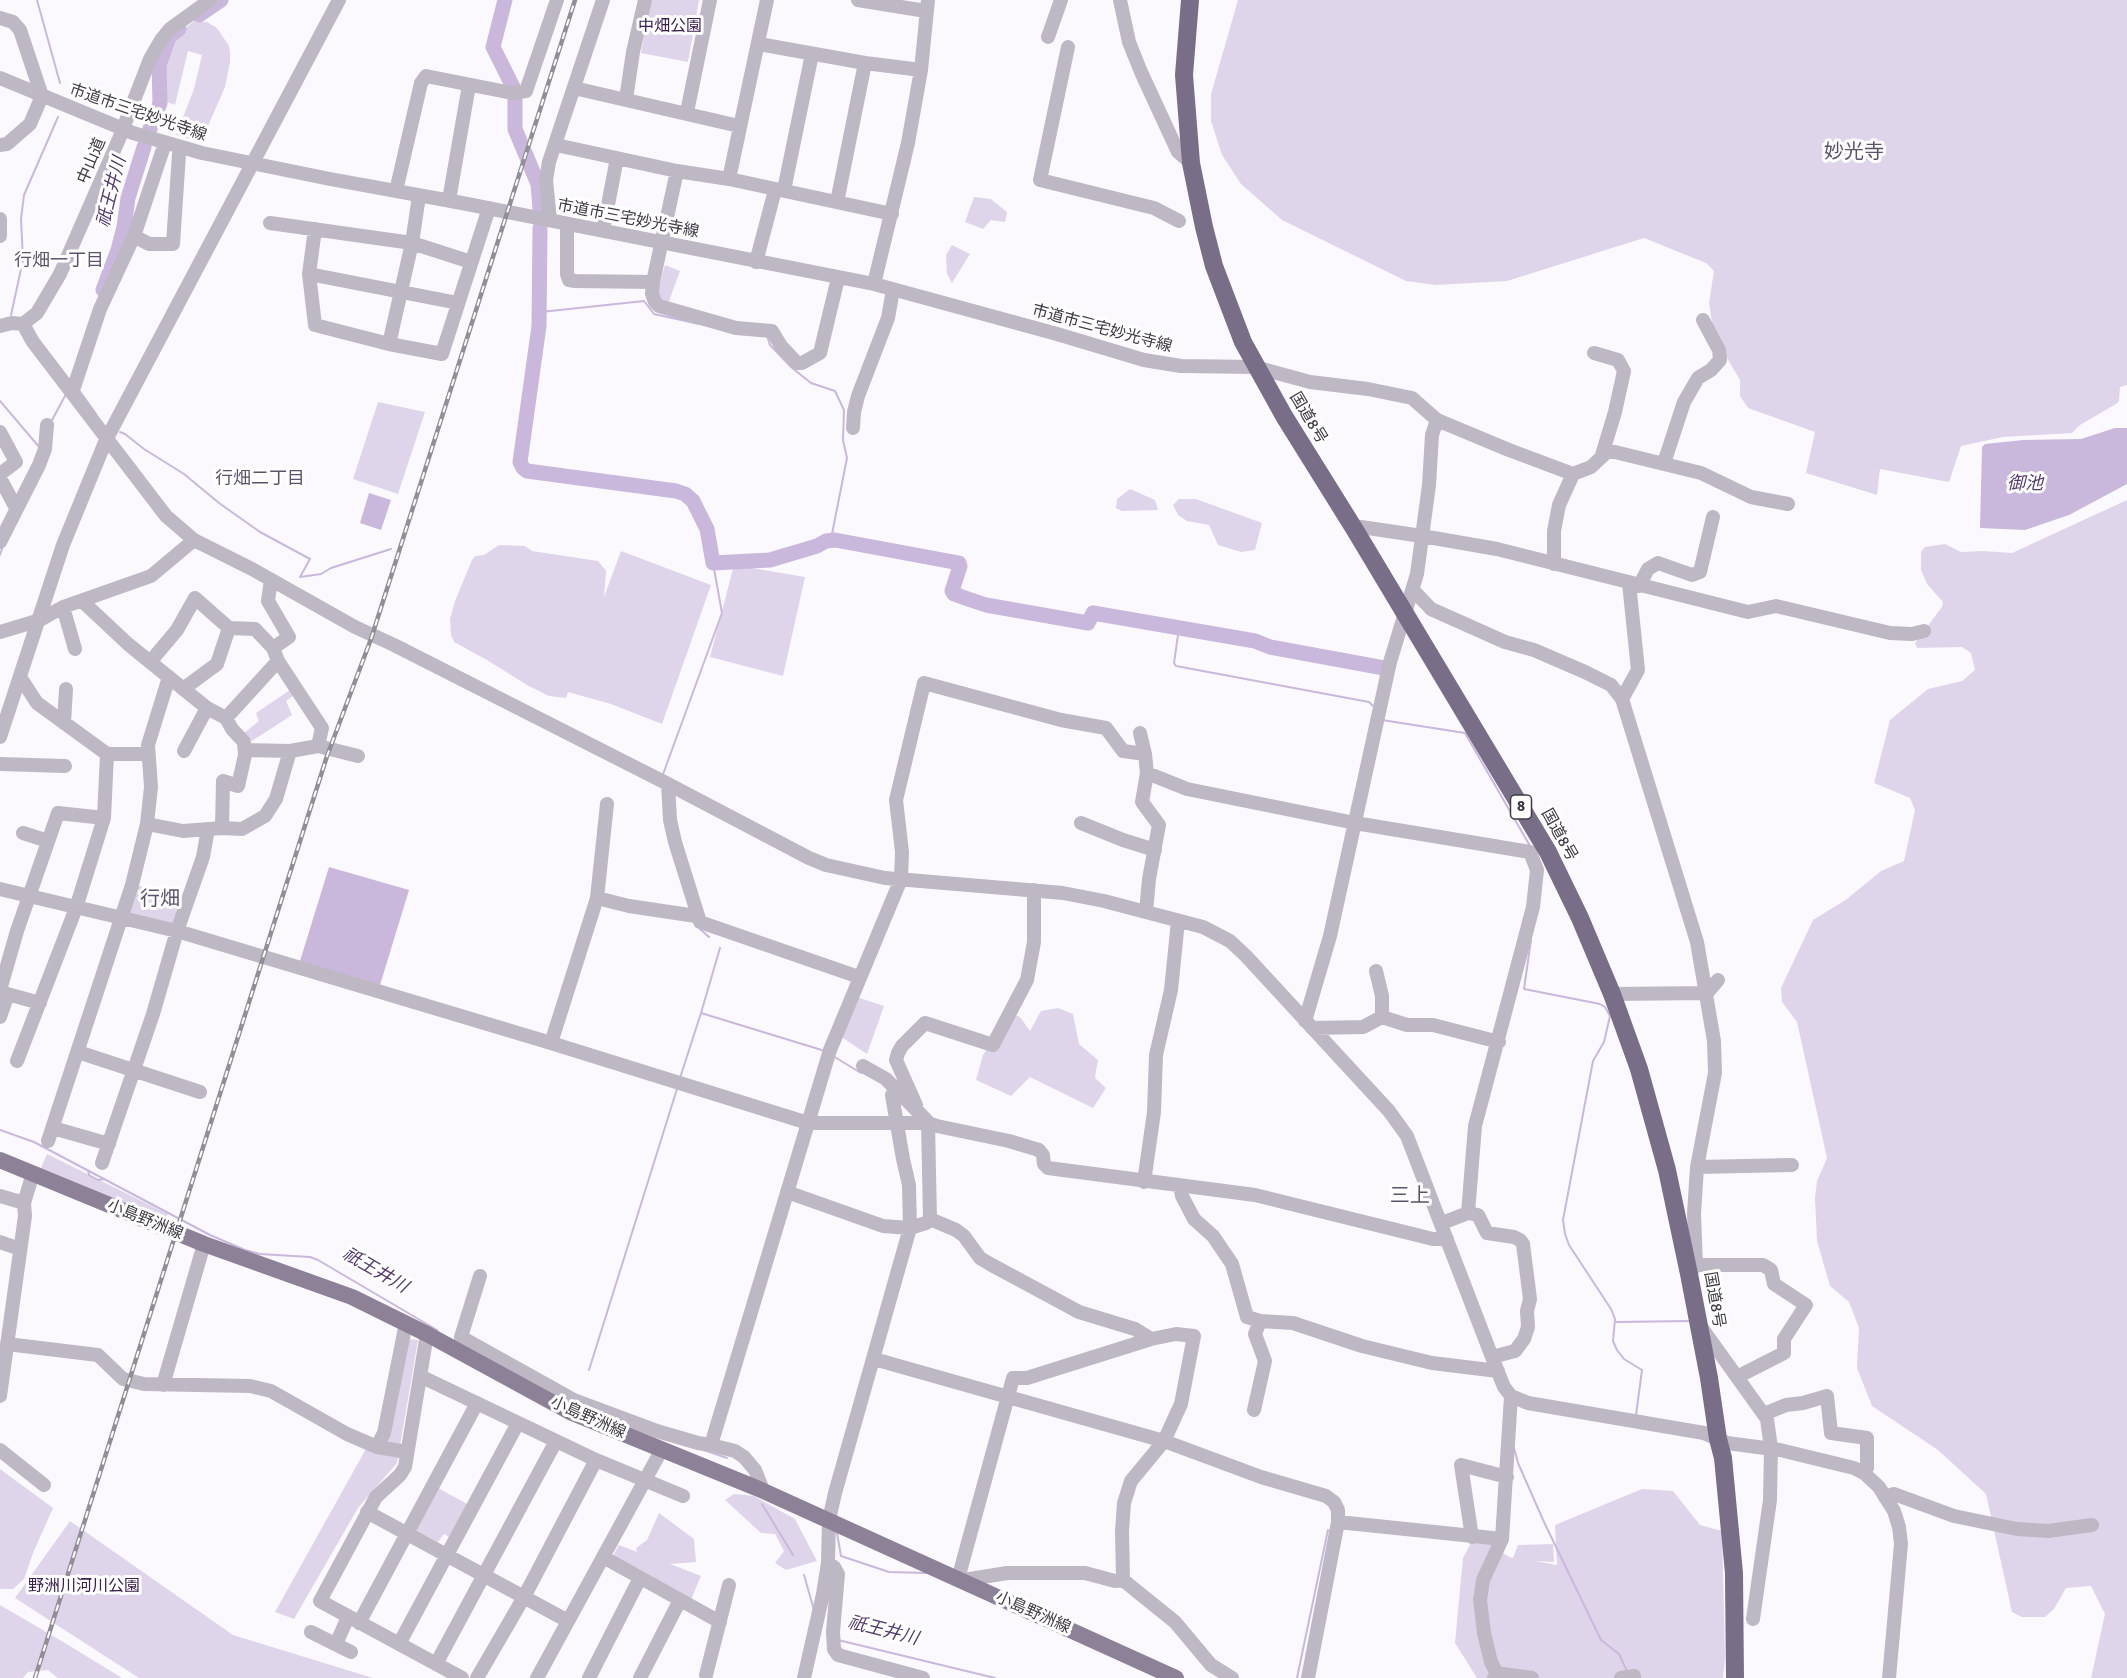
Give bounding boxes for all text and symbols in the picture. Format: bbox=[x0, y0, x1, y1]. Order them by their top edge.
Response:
park label: 中畑公園 bbox=[638, 17, 702, 37]
street label: 市道市三宅妙光寺線 bbox=[67, 80, 209, 146]
street label: 中山道 bbox=[74, 135, 110, 187]
district label: 妙光寺 bbox=[1824, 141, 1884, 165]
water label: 祇王井川 bbox=[93, 154, 131, 230]
street label: 市道市三宅妙光寺線 bbox=[555, 196, 701, 242]
district label: 行畑一丁目 bbox=[14, 250, 104, 272]
street label: 市道市三宅妙光寺線 bbox=[1030, 301, 1174, 357]
street label: 国道8号 bbox=[1285, 389, 1331, 447]
district label: 行畑二丁目 bbox=[215, 468, 305, 490]
water label: 御池 bbox=[2007, 473, 2043, 495]
road number: 8 bbox=[1510, 795, 1532, 819]
street label: 国道8号 bbox=[1537, 806, 1581, 864]
district label: 行畑 bbox=[140, 888, 180, 912]
district label: 三上 bbox=[1390, 1185, 1430, 1209]
street label: 小島野洲線 bbox=[104, 1196, 186, 1244]
water label: 祇王井川 bbox=[338, 1244, 412, 1298]
street label: 国道8号 bbox=[1700, 1270, 1728, 1330]
street label: 小島野洲線 bbox=[548, 1393, 628, 1443]
park label: 野洲川河川公園 bbox=[28, 1577, 140, 1597]
street label: 小島野洲線 bbox=[993, 1588, 1073, 1638]
water label: 祇王井川 bbox=[845, 1612, 921, 1650]

